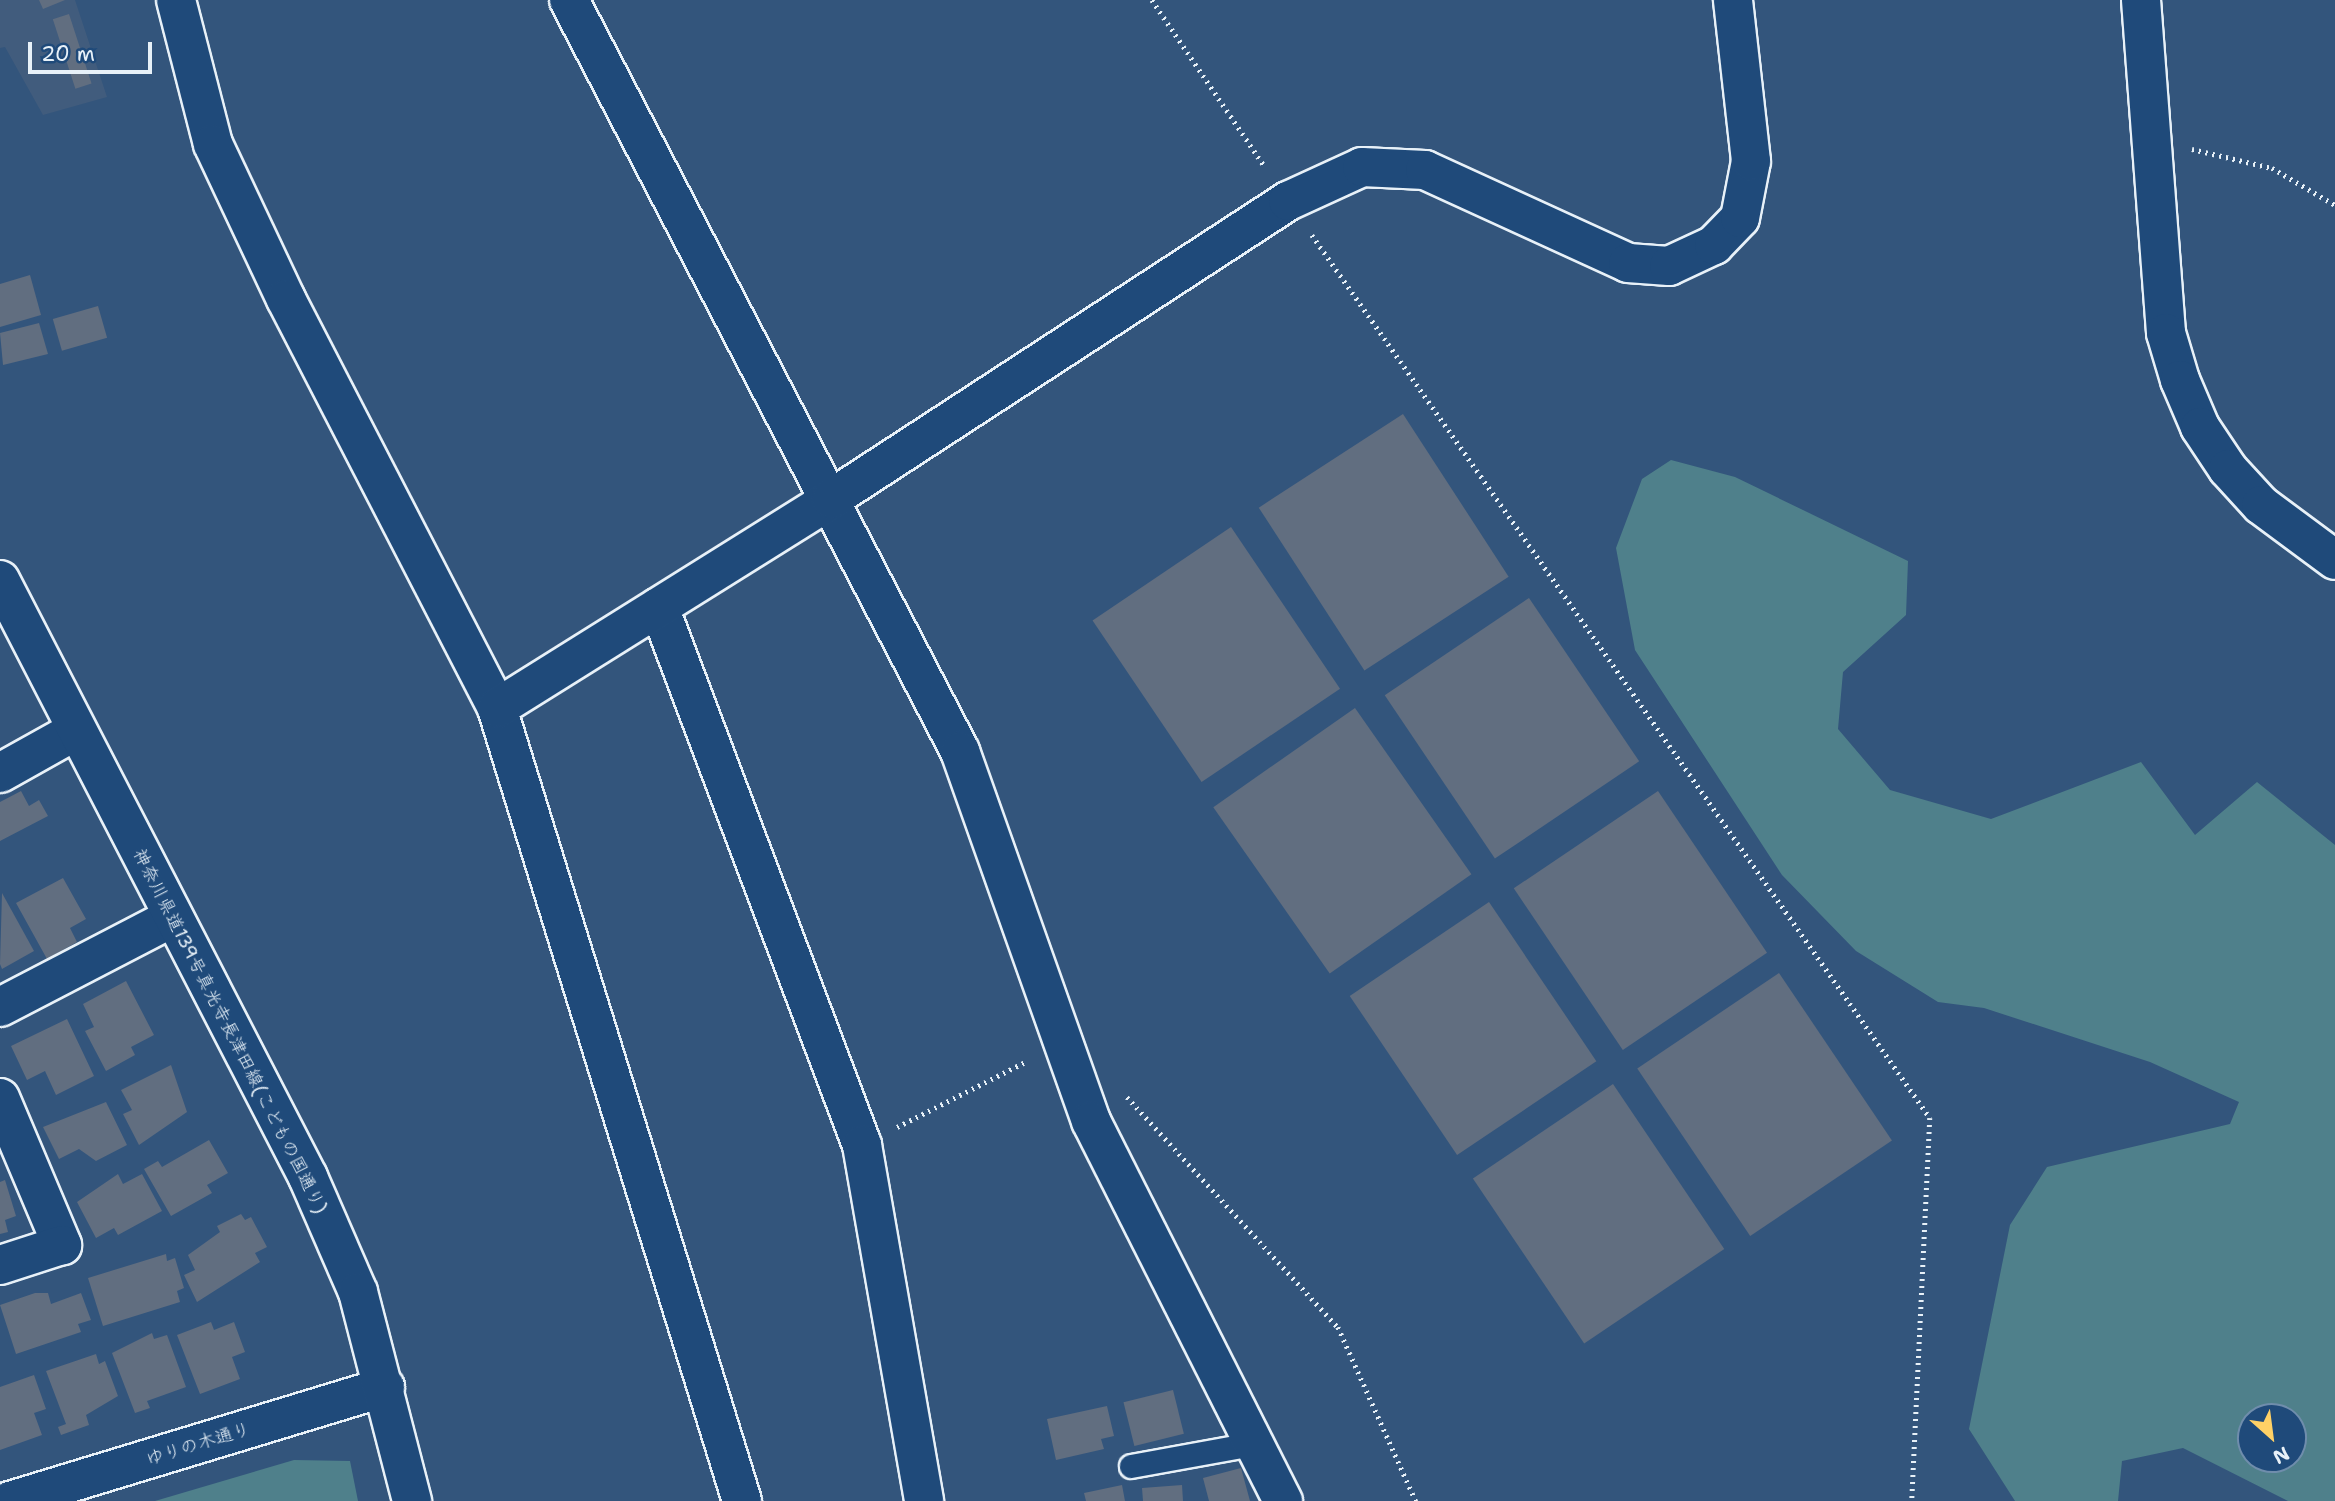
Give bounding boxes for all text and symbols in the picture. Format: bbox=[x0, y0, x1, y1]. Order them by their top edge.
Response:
scale bar bbox=[32, 28, 156, 72]
text: 20 m bbox=[41, 40, 95, 68]
street label: 神奈川県道139号真光寺長津田線(こどもの国通り) bbox=[128, 845, 332, 1217]
north arrow bbox=[2237, 1403, 2307, 1473]
street label: ゆりの木通り bbox=[143, 1418, 253, 1470]
text: N bbox=[2269, 1441, 2294, 1470]

